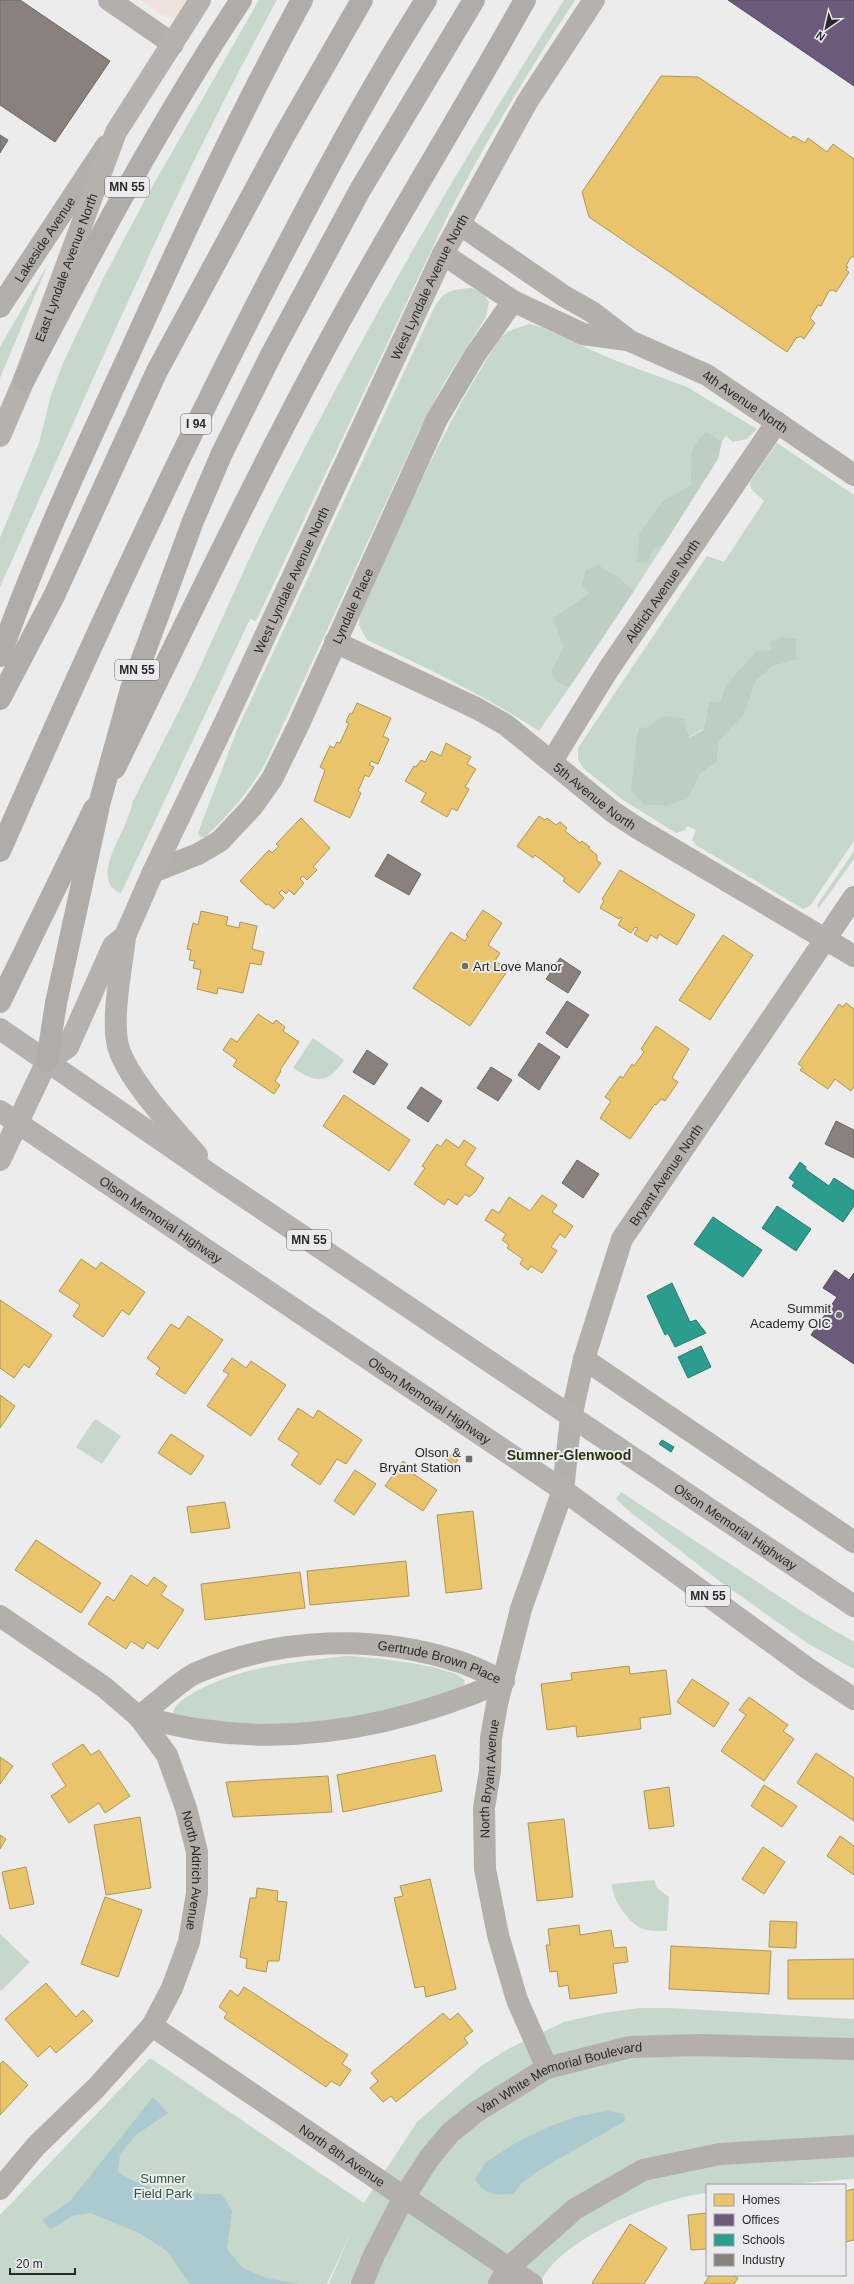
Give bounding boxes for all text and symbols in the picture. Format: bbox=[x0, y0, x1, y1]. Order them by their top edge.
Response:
north arrow bbox=[806, 8, 846, 48]
text: N bbox=[814, 29, 827, 43]
road number: MN 55 bbox=[105, 177, 149, 197]
street label: East Lyndale Avenue North bbox=[32, 191, 101, 344]
street label: Lakeside Avenue bbox=[12, 194, 78, 285]
street label: West Lyndale Avenue North bbox=[388, 212, 472, 362]
street label: 4th Avenue North bbox=[700, 367, 791, 436]
road number: I 94 bbox=[181, 414, 211, 434]
street label: West Lyndale Avenue North bbox=[251, 504, 332, 656]
street label: Aldrich Avenue North bbox=[622, 536, 703, 645]
street label: Lyndale Place bbox=[329, 566, 376, 646]
road number: MN 55 bbox=[115, 660, 159, 680]
street label: 5th Avenue North bbox=[550, 760, 639, 833]
place label: Art Love Manor bbox=[473, 959, 563, 974]
marker: Art Love Manor bbox=[460, 961, 470, 971]
street label: Bryant Avenue North bbox=[626, 1121, 706, 1229]
street label: Olson Memorial Highway bbox=[96, 1173, 225, 1267]
road number: MN 55 bbox=[287, 1230, 331, 1250]
place label: Summit Academy OIC bbox=[750, 1301, 831, 1331]
marker: Summit Academy OIC bbox=[834, 1310, 844, 1320]
street label: Olson Memorial Highway bbox=[365, 1354, 494, 1448]
place label: Olson & Bryant Station bbox=[379, 1445, 461, 1475]
district label: Sumner-Glenwood bbox=[507, 1447, 631, 1463]
marker: Olson & Bryant Station bbox=[464, 1454, 474, 1464]
street label: Olson Memorial Highway bbox=[671, 1480, 800, 1574]
road number: MN 55 bbox=[686, 1586, 730, 1606]
street label: Gertrude Brown Place bbox=[377, 1638, 503, 1687]
street label: North Bryant Avenue bbox=[477, 1718, 502, 1838]
street label: North Aldrich Avenue bbox=[179, 1809, 204, 1931]
street label: Van White Memorial Boulevard bbox=[475, 2040, 642, 2117]
street label: North 8th Avenue bbox=[296, 2121, 388, 2190]
park label: Sumner Field Park bbox=[134, 2171, 193, 2201]
legend bbox=[706, 2184, 846, 2276]
text: Homes bbox=[742, 2193, 780, 2207]
text: Offices bbox=[742, 2213, 779, 2227]
text: Schools bbox=[742, 2233, 785, 2247]
scale bar bbox=[10, 2250, 75, 2276]
text: Industry bbox=[742, 2253, 785, 2267]
text: 20 m bbox=[16, 2257, 43, 2271]

